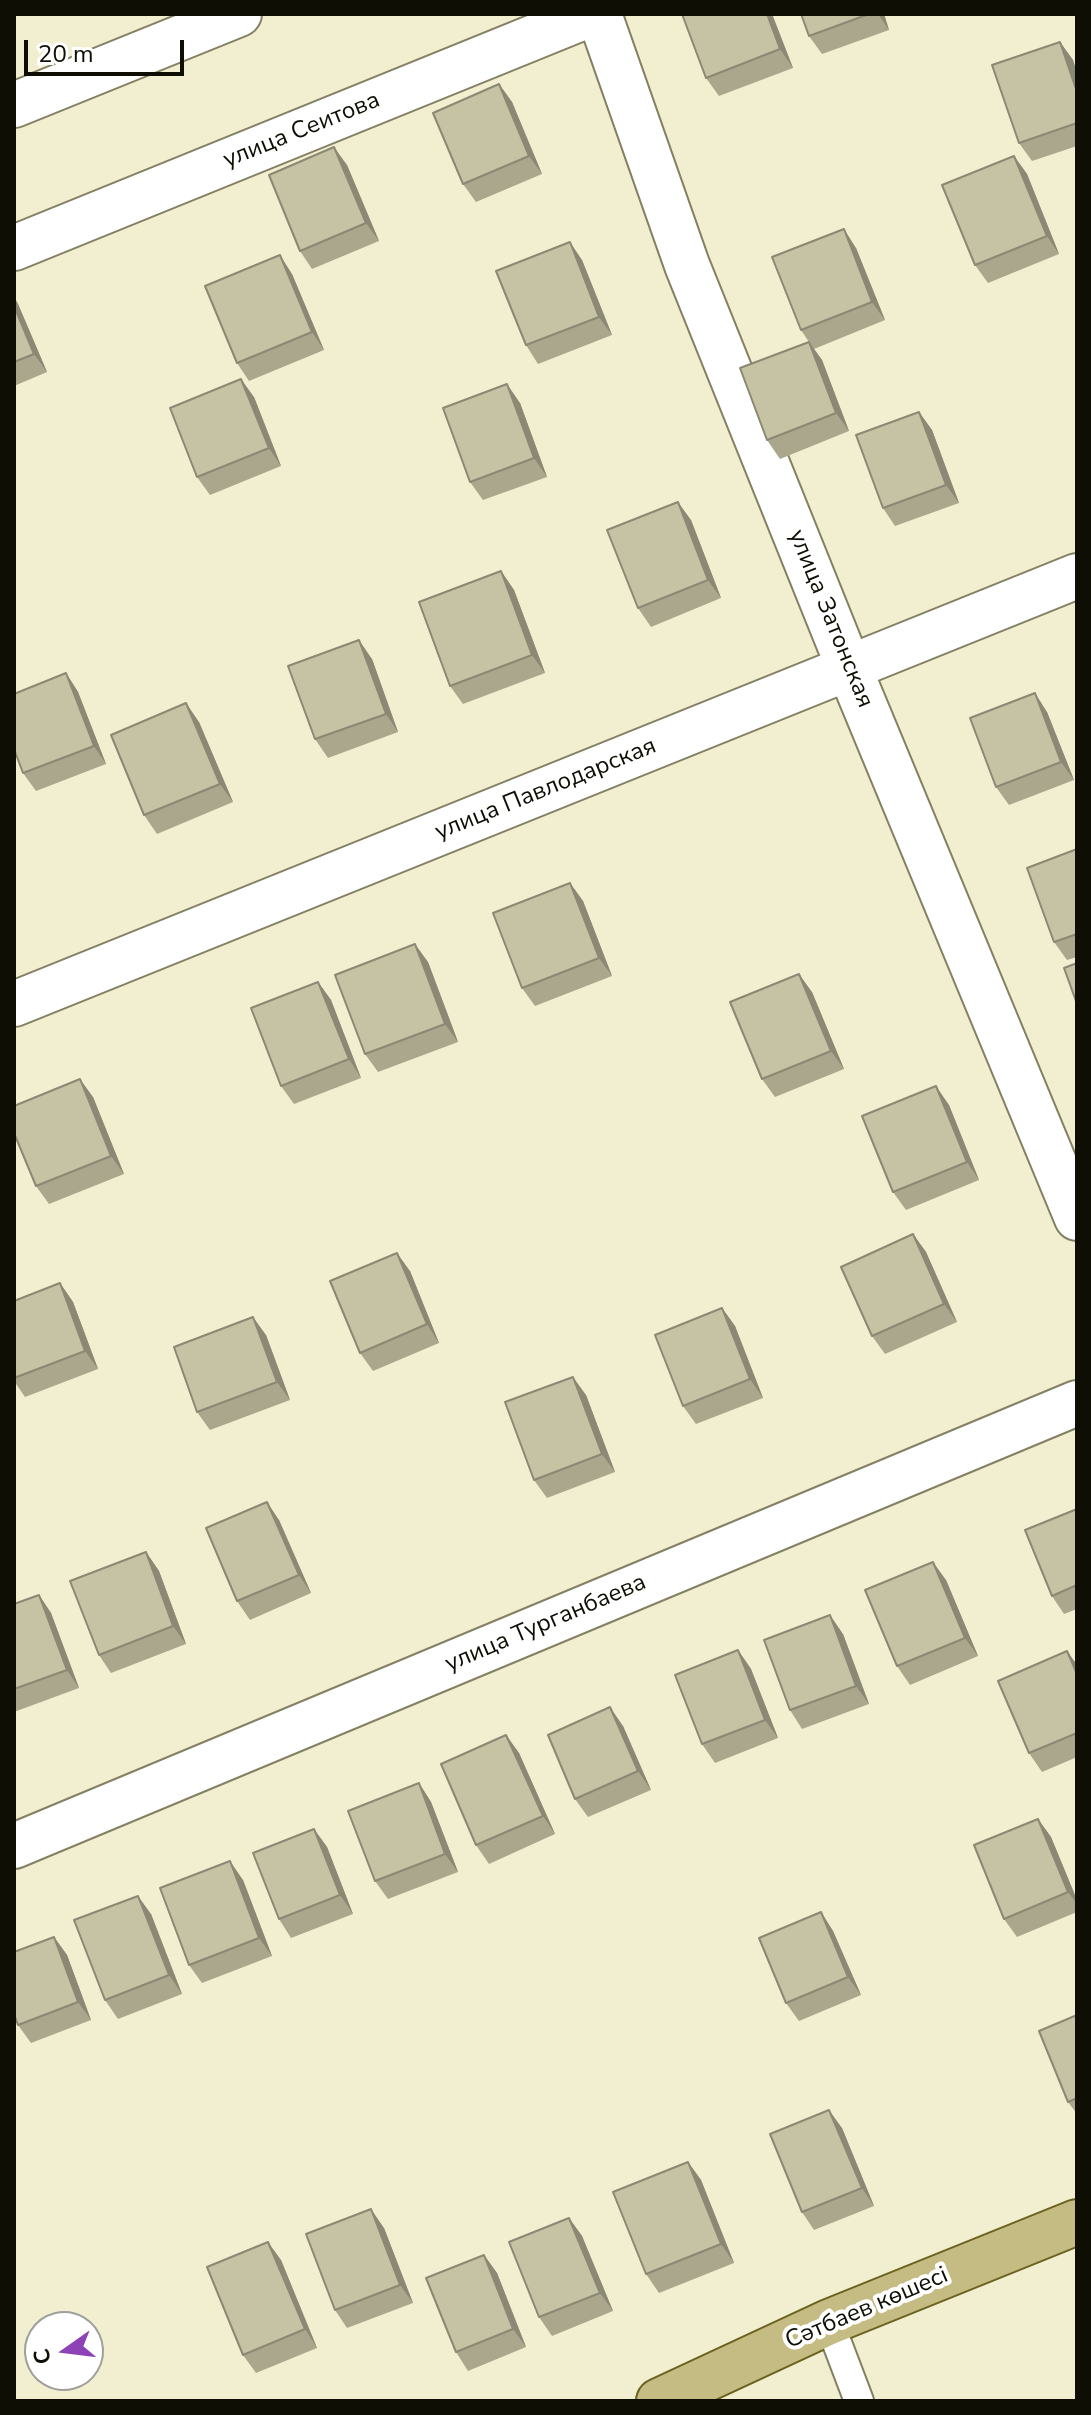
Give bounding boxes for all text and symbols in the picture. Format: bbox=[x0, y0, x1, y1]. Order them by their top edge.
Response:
scale bar bbox=[28, 24, 188, 74]
text: 20 m bbox=[38, 38, 94, 70]
street label: улица Сеитова bbox=[220, 86, 384, 176]
street label: улица Затонская bbox=[781, 526, 879, 712]
street label: улица Павлодарская bbox=[431, 732, 661, 848]
street label: улица Турганбаева bbox=[441, 1569, 651, 1679]
street label: Сәтбаев көшесі bbox=[781, 2262, 953, 2356]
north arrow bbox=[24, 2311, 104, 2391]
text: С bbox=[26, 2345, 59, 2367]

